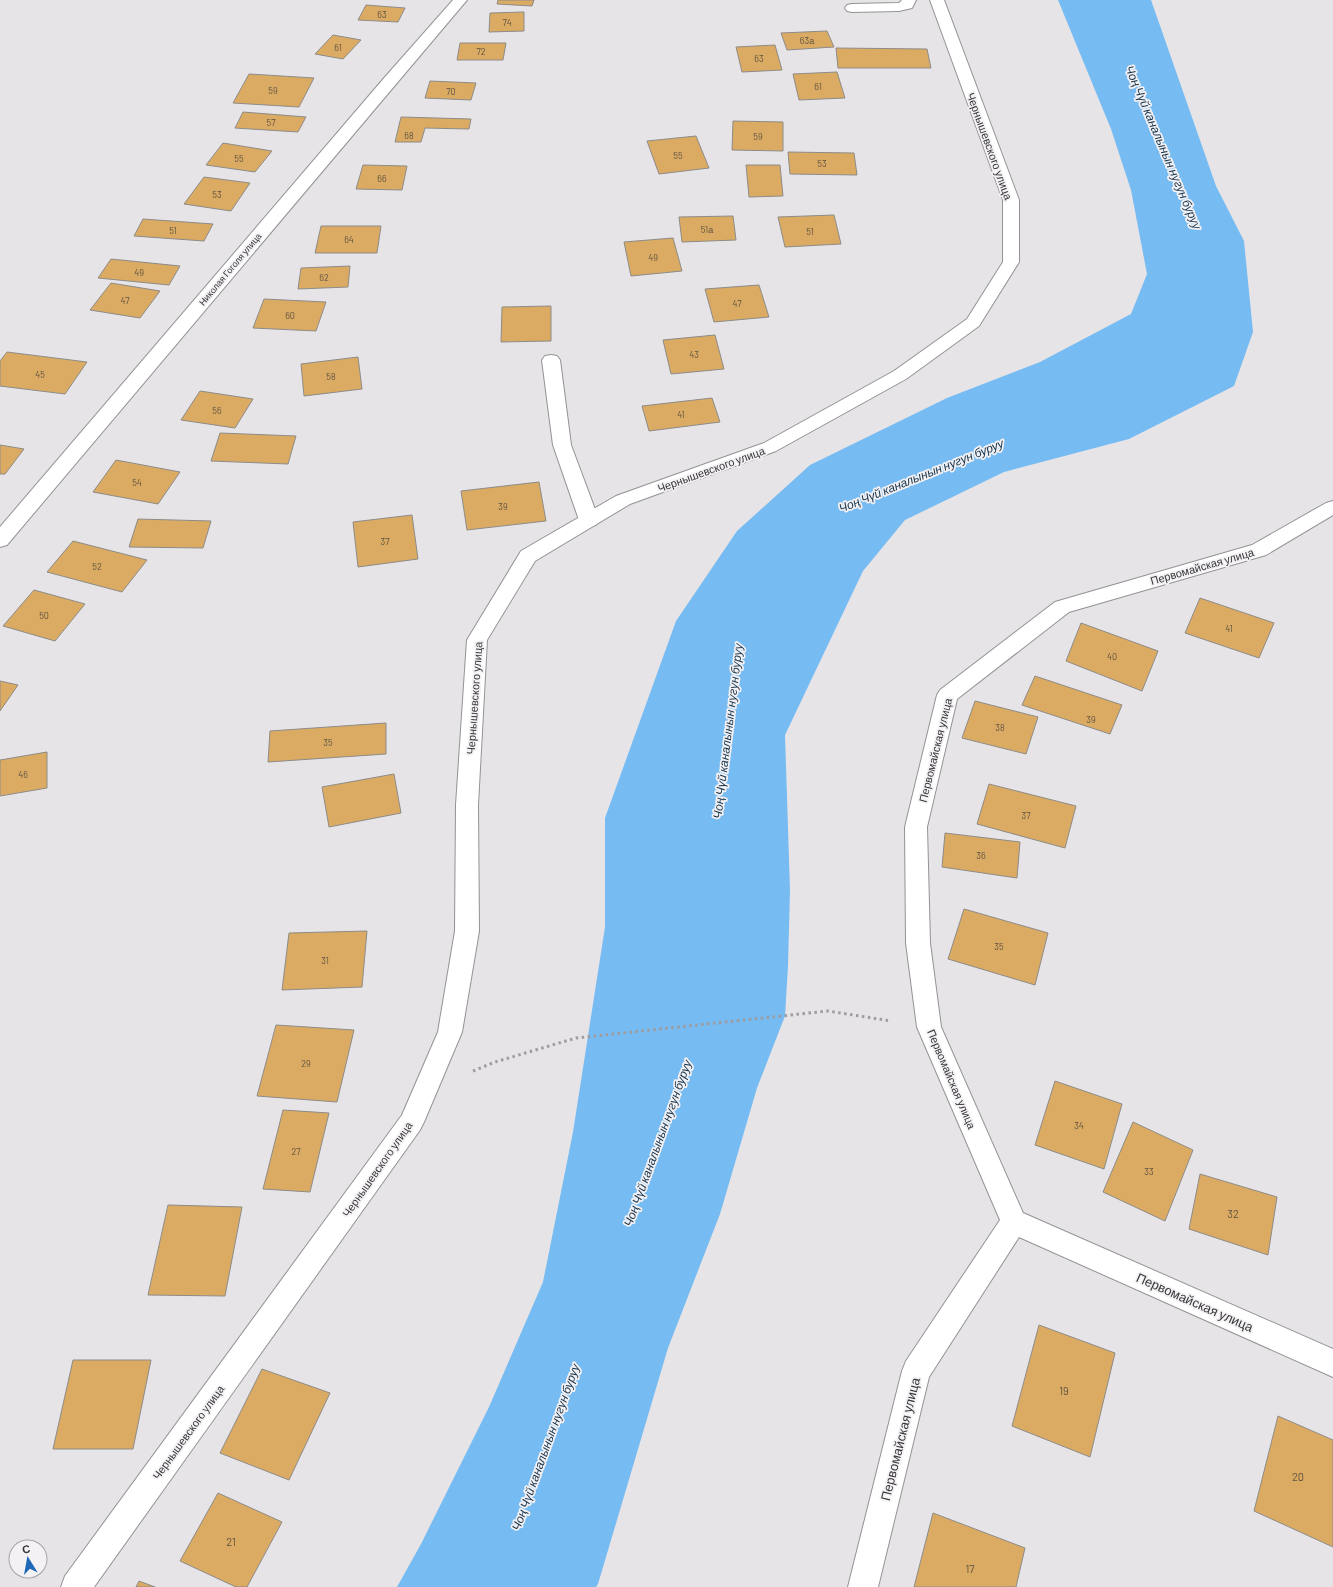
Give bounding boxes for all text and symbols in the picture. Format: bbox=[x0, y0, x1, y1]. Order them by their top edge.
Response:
house number: 63 bbox=[377, 9, 387, 20]
house number: 74 bbox=[502, 17, 512, 28]
house number: 63а bbox=[800, 35, 814, 46]
house number: 61 bbox=[334, 42, 342, 53]
house number: 72 bbox=[476, 46, 486, 57]
house number: 63 bbox=[754, 53, 764, 64]
water label: Чоң Чүй каналынын нугун буруу bbox=[1122, 63, 1205, 232]
house number: 61 bbox=[814, 81, 822, 92]
house number: 59 bbox=[268, 85, 278, 96]
house number: 70 bbox=[446, 86, 456, 97]
street label: Чернышевского улица bbox=[965, 91, 1016, 202]
house number: 57 bbox=[267, 117, 276, 128]
house number: 68 bbox=[404, 130, 414, 141]
house number: 59 bbox=[753, 131, 763, 142]
house number: 55 bbox=[673, 150, 683, 161]
house number: 55 bbox=[234, 153, 244, 164]
house number: 53 bbox=[817, 158, 827, 169]
house number: 66 bbox=[377, 173, 387, 184]
house number: 53 bbox=[212, 189, 222, 200]
house number: 51а bbox=[701, 224, 713, 235]
house number: 51 bbox=[169, 225, 177, 236]
house number: 51 bbox=[806, 226, 814, 237]
street label: Николая Гоголя улица bbox=[196, 231, 264, 307]
house number: 64 bbox=[344, 234, 354, 245]
house number: 49 bbox=[648, 252, 658, 263]
house number: 49 bbox=[134, 267, 144, 278]
house number: 62 bbox=[319, 272, 329, 283]
house number: 47 bbox=[121, 295, 130, 306]
house number: 47 bbox=[733, 298, 742, 309]
house number: 60 bbox=[285, 310, 295, 321]
house number: 43 bbox=[689, 349, 699, 360]
house number: 45 bbox=[35, 369, 45, 380]
house number: 58 bbox=[326, 371, 336, 382]
house number: 56 bbox=[212, 405, 222, 416]
house number: 41 bbox=[677, 409, 685, 420]
water label: Чоң Чүй каналынын нугун буруу bbox=[837, 435, 1007, 515]
street label: Чернышевского улица bbox=[656, 443, 767, 494]
house number: 54 bbox=[132, 477, 142, 488]
house number: 39 bbox=[498, 501, 508, 512]
house number: 37 bbox=[381, 536, 390, 547]
street label: Первомайская улица bbox=[1149, 545, 1256, 587]
house number: 52 bbox=[92, 561, 102, 572]
house number: 50 bbox=[39, 610, 49, 621]
house number: 41 bbox=[1225, 623, 1233, 634]
street label: Чернышевского улица bbox=[464, 640, 484, 755]
water label: Чоң Чүй каналынын нугун буруу bbox=[709, 642, 746, 820]
house number: 40 bbox=[1107, 651, 1117, 662]
street label: Первомайская улица bbox=[916, 696, 954, 803]
house number: 39 bbox=[1086, 714, 1096, 725]
house number: 38 bbox=[995, 722, 1005, 733]
house number: 35 bbox=[323, 737, 333, 748]
house number: 46 bbox=[18, 769, 28, 780]
house number: 37 bbox=[1022, 810, 1031, 821]
house number: 36 bbox=[976, 850, 986, 861]
house number: 35 bbox=[994, 941, 1004, 952]
house number: 31 bbox=[321, 955, 329, 966]
street label: Первомайская улица bbox=[925, 1027, 979, 1132]
water label: Чоң Чүй каналынын нугун буруу bbox=[620, 1057, 695, 1229]
house number: 29 bbox=[301, 1058, 311, 1069]
street label: Чернышевского улица bbox=[339, 1118, 415, 1219]
house number: 34 bbox=[1074, 1120, 1084, 1131]
house number: 27 bbox=[291, 1146, 301, 1157]
house number: 33 bbox=[1144, 1166, 1154, 1177]
house number: 32 bbox=[1227, 1207, 1239, 1220]
street label: Первомайская улица bbox=[1134, 1269, 1257, 1335]
water label: Чоң Чүй каналынын нугун буруу bbox=[508, 1361, 583, 1533]
street label: Первомайская улица bbox=[877, 1375, 923, 1502]
street label: Чернышевского улица bbox=[150, 1382, 227, 1482]
house number: 19 bbox=[1059, 1384, 1069, 1397]
house number: 20 bbox=[1292, 1470, 1304, 1483]
house number: 21 bbox=[226, 1535, 236, 1548]
north arrow bbox=[8, 1539, 48, 1579]
text: С bbox=[21, 1542, 31, 1556]
house number: 17 bbox=[965, 1562, 975, 1575]

